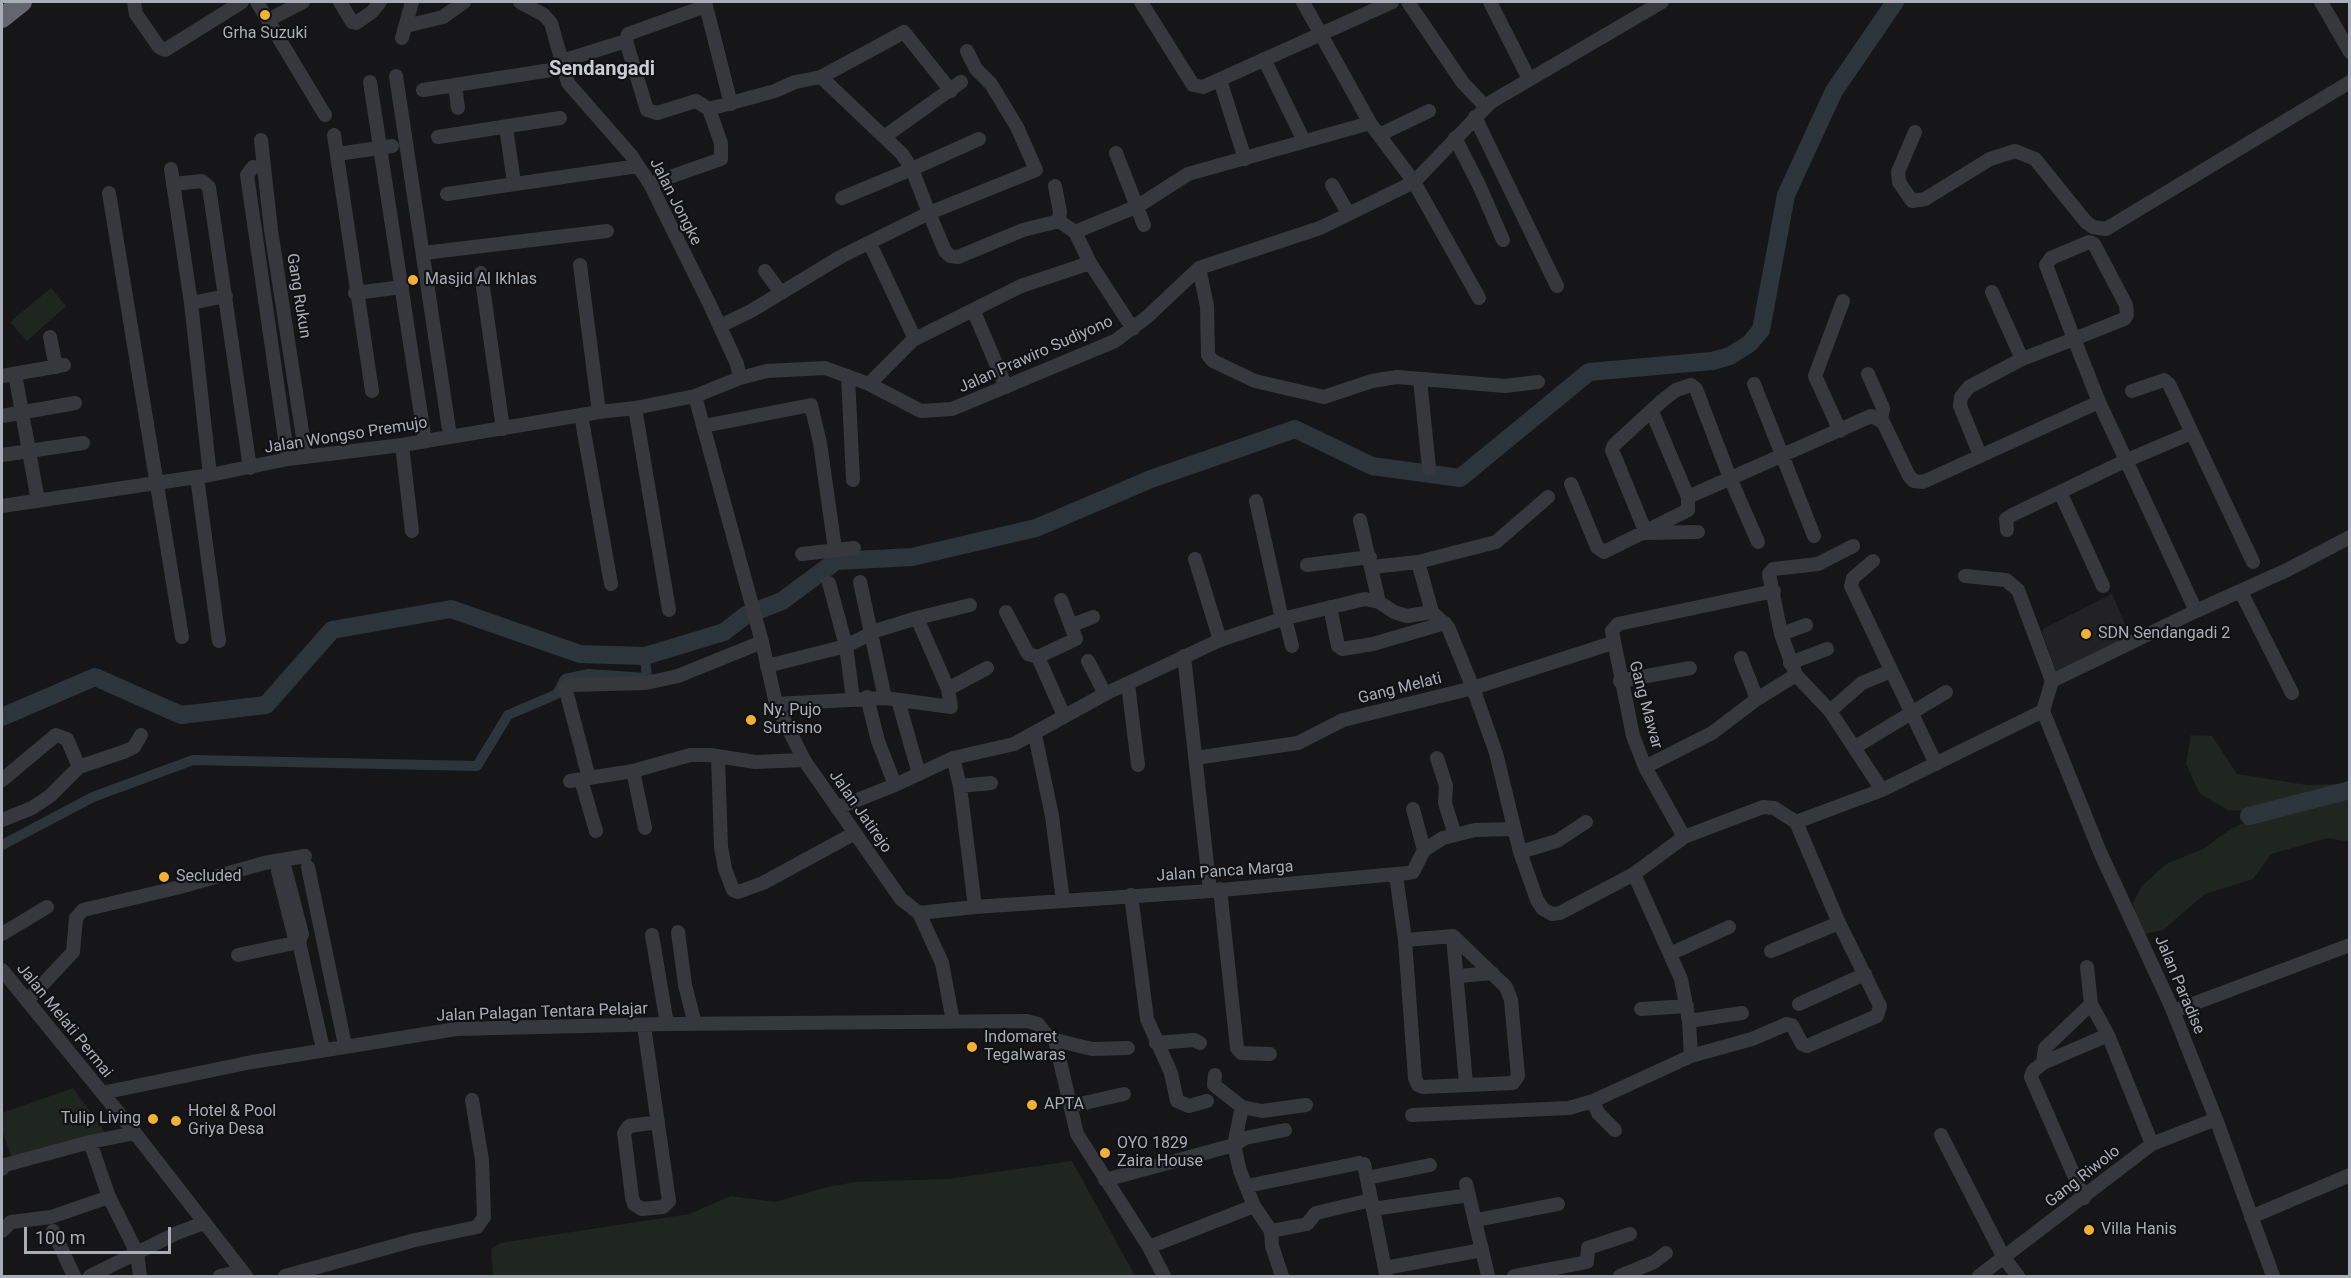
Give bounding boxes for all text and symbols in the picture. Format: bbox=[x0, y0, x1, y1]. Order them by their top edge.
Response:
marker: Grha Suzuki bbox=[258, 8, 272, 22]
place label: Grha Suzuki bbox=[223, 24, 307, 44]
district label: Sendangadi bbox=[549, 58, 655, 82]
street label: Jalan Jongke bbox=[645, 155, 705, 249]
street label: Gang Rukun bbox=[282, 252, 314, 340]
place label: Masjid Al Ikhlas bbox=[425, 270, 537, 290]
marker: Masjid Al Ikhlas bbox=[406, 273, 420, 287]
street label: Jalan Prawiro Sudiyono bbox=[956, 312, 1116, 398]
street label: Jalan Wongso Premujo bbox=[263, 414, 429, 458]
place label: SDN Sendangadi 2 bbox=[2098, 624, 2230, 644]
marker: SDN Sendangadi 2 bbox=[2079, 627, 2093, 641]
street label: Gang Mawar bbox=[1624, 659, 1666, 751]
street label: Gang Melati bbox=[1356, 669, 1444, 709]
place label: Ny. Pujo Sutrisno bbox=[763, 701, 822, 739]
marker: Ny. Pujo Sutrisno bbox=[744, 713, 758, 727]
street label: Jalan Jatirejo bbox=[825, 767, 895, 857]
street label: Jalan Panca Marga bbox=[1156, 858, 1294, 886]
place label: Secluded bbox=[176, 867, 242, 887]
marker: Secluded bbox=[157, 870, 171, 884]
street label: Jalan Paradise bbox=[2150, 933, 2208, 1037]
street label: Jalan Melati Permai bbox=[12, 960, 116, 1082]
street label: Jalan Palagan Tentara Pelajar bbox=[436, 1000, 648, 1026]
place label: Indomaret Tegalwaras bbox=[984, 1028, 1066, 1066]
marker: Indomaret Tegalwaras bbox=[965, 1040, 979, 1054]
place label: APTA bbox=[1044, 1095, 1084, 1115]
marker: APTA bbox=[1025, 1098, 1039, 1112]
place label: Hotel & Pool Griya Desa bbox=[188, 1102, 276, 1140]
place label: Tulip Living bbox=[61, 1109, 141, 1129]
marker: Tulip Living bbox=[146, 1112, 160, 1126]
marker: Hotel & Pool Griya Desa bbox=[169, 1114, 183, 1128]
place label: OYO 1829 Zaira House bbox=[1117, 1134, 1203, 1172]
street label: Gang Riwolo bbox=[2042, 1142, 2124, 1212]
marker: OYO 1829 Zaira House bbox=[1098, 1146, 1112, 1160]
scale bar bbox=[27, 1215, 174, 1253]
place label: Villa Hanis bbox=[2101, 1220, 2177, 1240]
marker: Villa Hanis bbox=[2082, 1223, 2096, 1237]
text: 100 m bbox=[35, 1227, 86, 1248]

